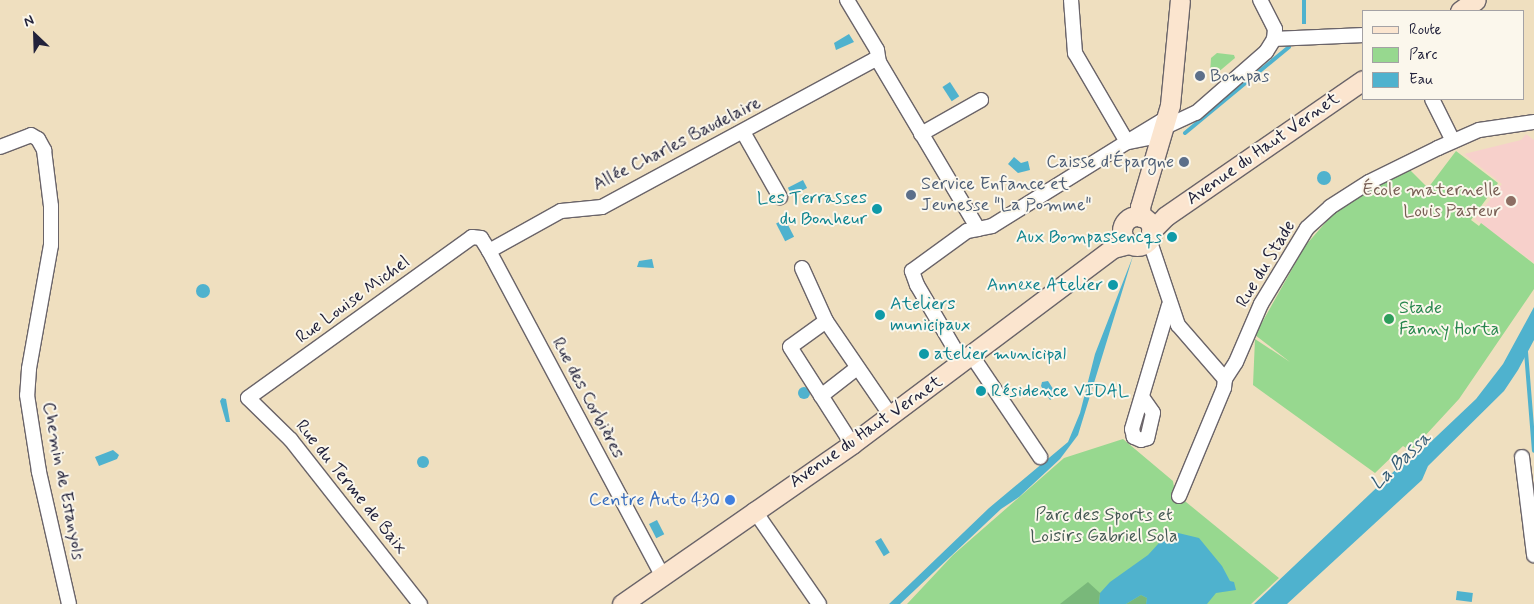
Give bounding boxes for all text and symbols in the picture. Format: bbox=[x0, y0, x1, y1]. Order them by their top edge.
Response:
north arrow bbox=[10, 10, 60, 60]
legend bbox=[1362, 10, 1524, 100]
text: N bbox=[21, 11, 37, 31]
text: Route bbox=[1409, 20, 1442, 40]
text: Parc bbox=[1409, 45, 1437, 65]
place label: Bompas bbox=[1210, 65, 1269, 87]
marker: Bompas bbox=[1194, 70, 1206, 82]
text: Eau bbox=[1409, 70, 1433, 90]
street label: Avenue du Haut Vernet bbox=[1183, 88, 1343, 210]
street label: Allée Charles Baudelaire bbox=[590, 92, 764, 196]
place label: Caisse d'Épargne bbox=[1046, 151, 1174, 173]
marker: Caisse d'Épargne bbox=[1178, 156, 1190, 168]
place label: Service Enfance et Jeunesse "La Pomme" bbox=[921, 174, 1092, 216]
place label: École maternelle Louis Pasteur bbox=[1378, 180, 1501, 222]
place label: Les Terrasses du Bonheur bbox=[762, 188, 867, 230]
marker: Service Enfance et Jeunesse "La Pomme" bbox=[905, 189, 917, 201]
marker: École maternelle Louis Pasteur bbox=[1505, 195, 1517, 207]
marker: Les Terrasses du Bonheur bbox=[871, 203, 883, 215]
street label: Rue du Stade bbox=[1232, 217, 1300, 311]
place label: Aux Bompassencqs bbox=[1015, 226, 1162, 248]
marker: Aux Bompassencqs bbox=[1166, 231, 1178, 243]
street label: Rue Louise Michel bbox=[293, 252, 413, 348]
place label: Annexe Atelier bbox=[986, 274, 1103, 296]
marker: Annexe Atelier bbox=[1107, 279, 1119, 291]
place label: Ateliers municipaux bbox=[890, 294, 970, 336]
place label: Stade Fanny Horta bbox=[1399, 298, 1498, 340]
marker: Ateliers municipaux bbox=[874, 309, 886, 321]
marker: Stade Fanny Horta bbox=[1383, 313, 1395, 325]
street label: Rue des Corbières bbox=[547, 333, 629, 463]
place label: atelier municipal bbox=[934, 343, 1062, 365]
marker: atelier municipal bbox=[918, 348, 930, 360]
street label: Avenue du Haut Vernet bbox=[786, 371, 946, 493]
place label: Résidence VIDAL bbox=[991, 380, 1128, 402]
marker: Résidence VIDAL bbox=[975, 385, 987, 397]
street label: Chemin de Estanyols bbox=[37, 401, 89, 561]
street label: Rue du Terme de Baix bbox=[291, 416, 411, 558]
water label: La Bassa bbox=[1366, 428, 1436, 494]
place label: Centre Auto 430 bbox=[591, 489, 720, 511]
marker: Centre Auto 430 bbox=[724, 494, 736, 506]
park label: Parc des Sports et Loisirs Gabriel Sola bbox=[1029, 505, 1179, 548]

